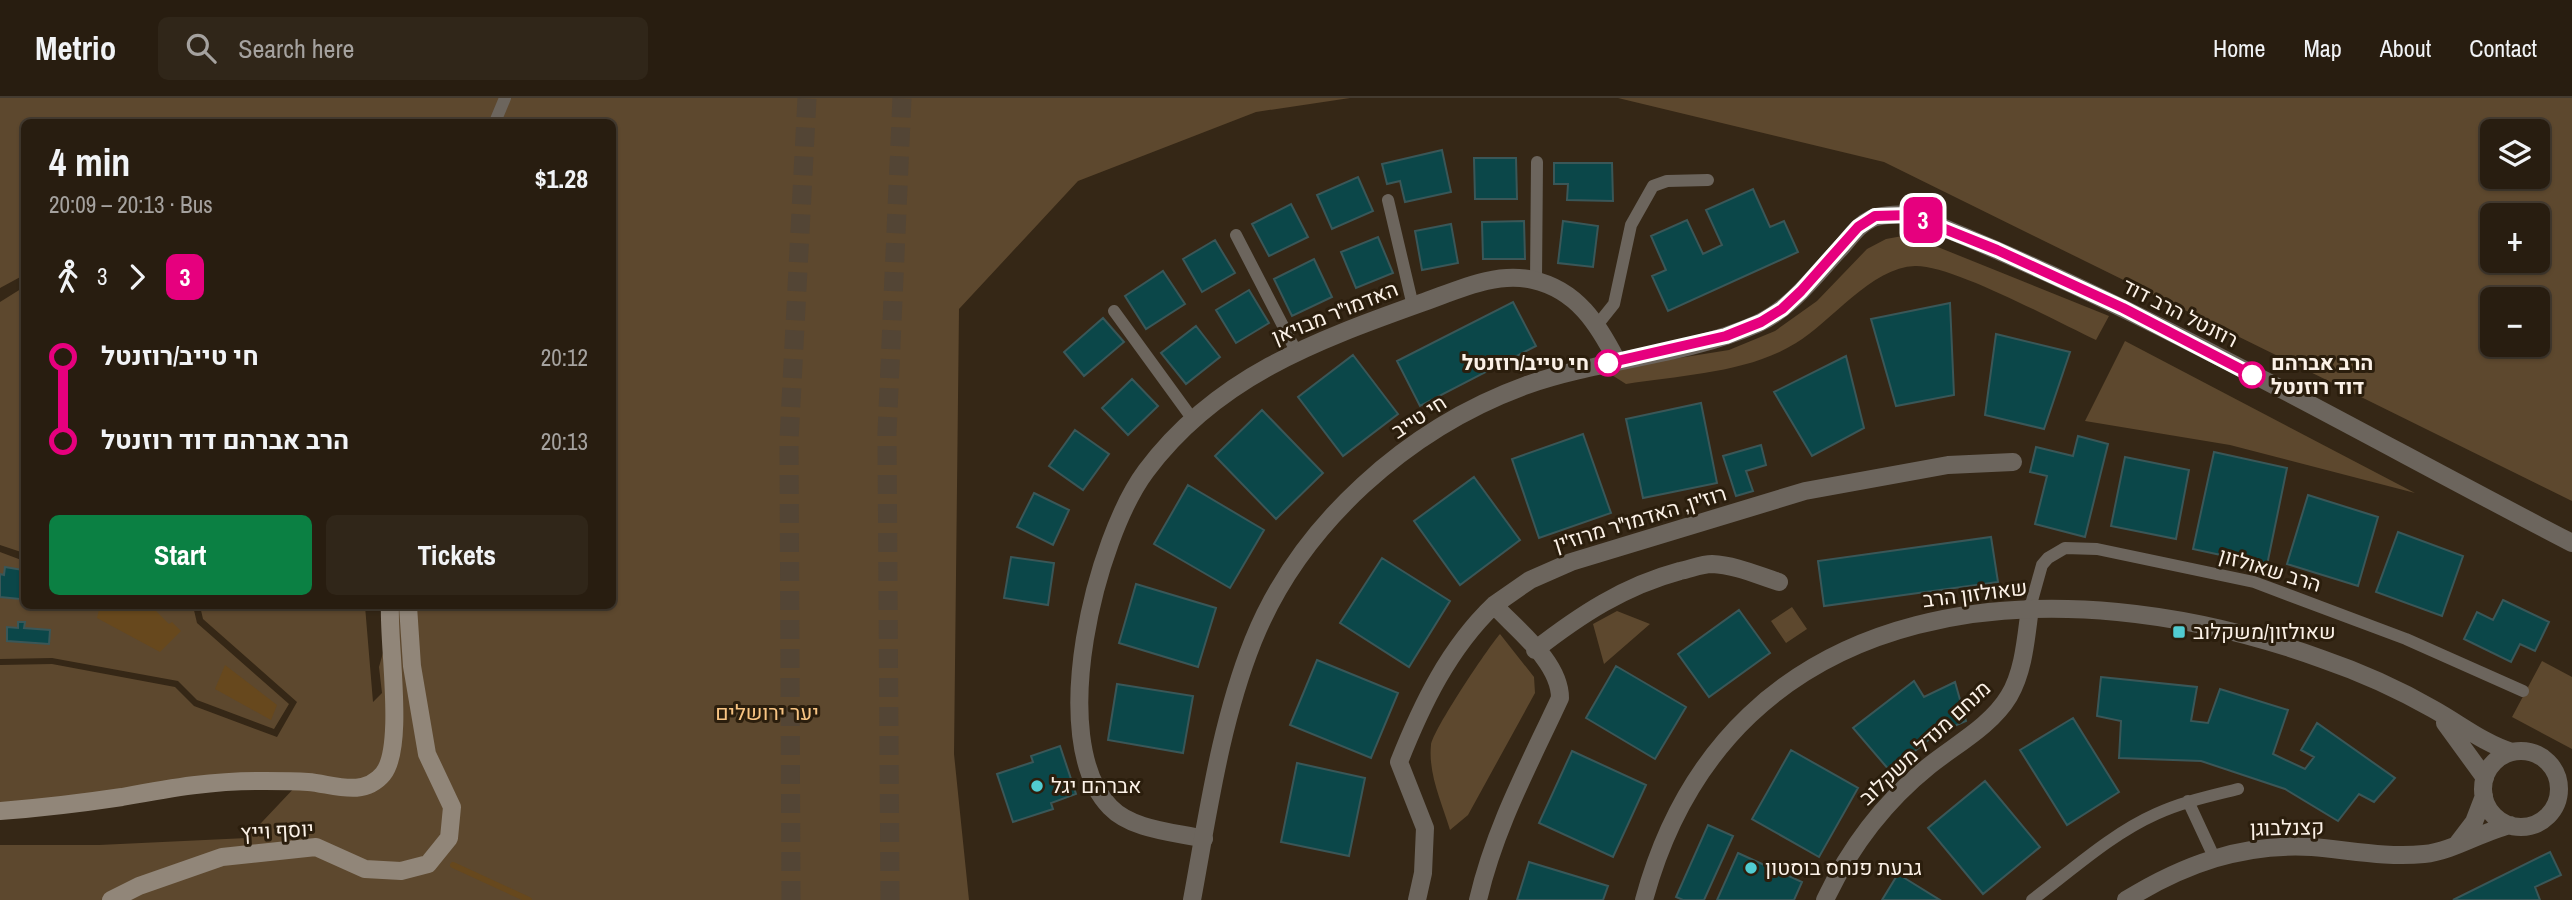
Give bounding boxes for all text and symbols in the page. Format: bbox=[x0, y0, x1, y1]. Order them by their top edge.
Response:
search box bbox=[158, 17, 648, 80]
text: Metrio bbox=[35, 26, 116, 70]
icon: search bbox=[182, 29, 220, 67]
text: Search here bbox=[238, 31, 354, 66]
text: Home bbox=[2213, 32, 2265, 64]
text: Map bbox=[2303, 32, 2342, 64]
text: About bbox=[2380, 32, 2431, 64]
text: Contact bbox=[2469, 32, 2537, 64]
map controls bbox=[2480, 119, 2550, 357]
button: layers bbox=[2480, 119, 2550, 189]
text: 4 min bbox=[49, 137, 130, 188]
text: $1.28 bbox=[535, 161, 588, 196]
text: 20:09 – 20:13 · Bus bbox=[49, 189, 213, 220]
line badge: 3 bbox=[1900, 197, 1946, 243]
button: + bbox=[2480, 203, 2550, 273]
text: 3 bbox=[1918, 204, 1928, 236]
icon: walk bbox=[49, 258, 87, 296]
icon: forward bbox=[118, 258, 156, 296]
text: 3 bbox=[97, 261, 108, 292]
text: 3 bbox=[180, 261, 190, 293]
street label: רוזנטל הרב דוד bbox=[2117, 271, 2243, 354]
street label: האדמו"ר מבויאן bbox=[1267, 274, 1402, 351]
button: − bbox=[2480, 287, 2550, 357]
text: חי טייב/רוזנטל bbox=[101, 338, 259, 373]
text: 20:12 bbox=[541, 342, 588, 373]
place label: חי טייב/רוזנטל bbox=[1462, 348, 1589, 377]
place label: הרב אברהם דוד רוזנטל bbox=[2271, 348, 2373, 401]
marker: חי טייב/רוזנטל bbox=[1595, 350, 1621, 376]
marker: הרב אברהם דוד רוזנטל bbox=[2239, 362, 2265, 388]
street label: חי טייב bbox=[1385, 388, 1452, 445]
text: הרב אברהם דוד רוזנטל bbox=[101, 422, 349, 457]
text: 20:13 bbox=[541, 426, 588, 457]
street label: רוז'ין, האדמו"ר מרוז'ין bbox=[1550, 478, 1730, 559]
button: Start bbox=[49, 515, 312, 595]
button: Tickets bbox=[326, 515, 588, 595]
street label: הרב שאולזון bbox=[2216, 540, 2325, 599]
street label: שאולזון הרב bbox=[1921, 573, 2029, 614]
place label: שאולזון/משקלוב bbox=[2193, 617, 2336, 646]
marker: שאולזון/משקלוב bbox=[2171, 624, 2187, 640]
street label: מנחם מנדל משקלוב bbox=[1852, 674, 1997, 811]
park label: יער ירושלים bbox=[715, 698, 819, 727]
place label: אברהם יגל bbox=[1051, 771, 1142, 800]
marker: אברהם יגל bbox=[1029, 778, 1045, 794]
street label: קצנלבוגן bbox=[2250, 812, 2324, 843]
street label: יוסף וייץ bbox=[240, 814, 314, 847]
place label: גבעת פנחס בוסטון bbox=[1765, 853, 1922, 882]
marker: גבעת פנחס בוסטון bbox=[1743, 860, 1759, 876]

